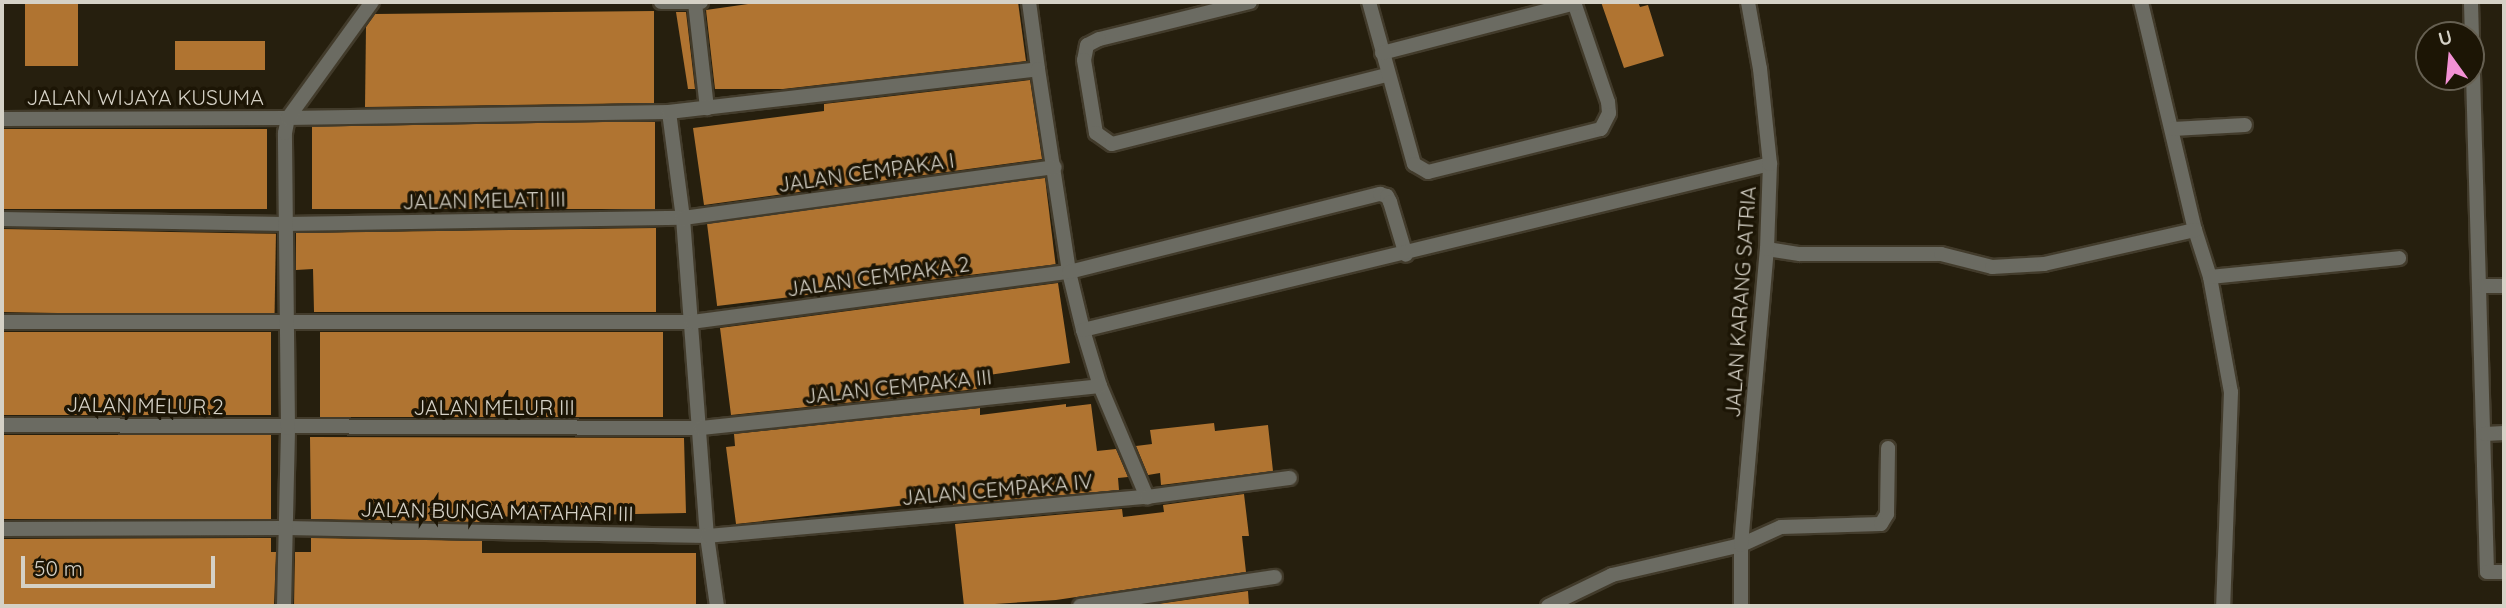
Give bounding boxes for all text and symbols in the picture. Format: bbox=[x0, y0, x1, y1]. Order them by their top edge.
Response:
north arrow bbox=[2415, 21, 2485, 91]
text: U bbox=[2436, 24, 2455, 51]
street label: JALAN WIJAYA KUSUMA bbox=[26, 84, 264, 110]
street label: JALAN CEMPAKA I bbox=[776, 147, 956, 197]
street label: JALAN KARANG SATRIA bbox=[1719, 185, 1761, 419]
street label: JALAN MELATI III bbox=[402, 186, 566, 214]
street label: JALAN CEMPAKA 2 bbox=[785, 251, 971, 301]
street label: JALAN CEMPAKA III bbox=[803, 364, 993, 408]
street label: JALAN MELUR 2 bbox=[66, 391, 224, 419]
street label: JALAN MELUR III bbox=[413, 394, 575, 420]
street label: JALAN CEMPAKA IV bbox=[900, 468, 1094, 510]
street label: JALAN BUNGA MATAHARI III bbox=[360, 496, 634, 526]
scale bar bbox=[24, 542, 219, 586]
text: 50 m bbox=[34, 555, 83, 581]

